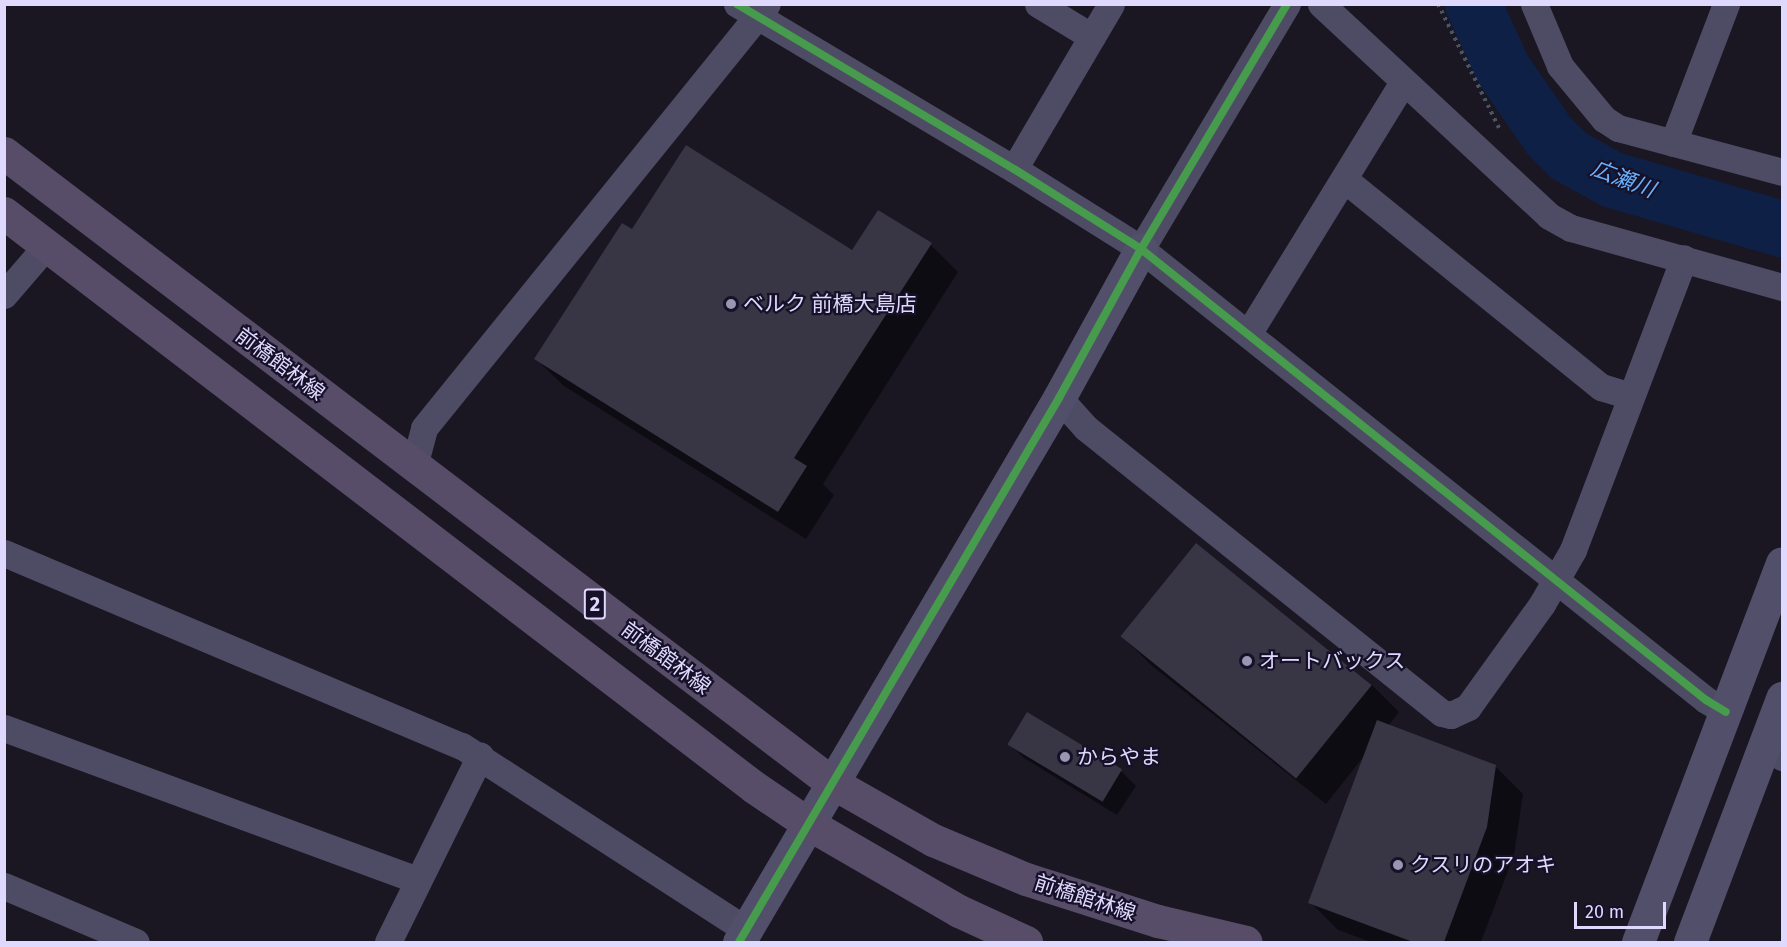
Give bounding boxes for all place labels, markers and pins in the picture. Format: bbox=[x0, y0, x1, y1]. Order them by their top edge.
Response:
place label: ベルク 前橋大島店 bbox=[743, 291, 917, 317]
marker: ベルク 前橋大島店 bbox=[724, 297, 738, 311]
place label: オートバックス bbox=[1259, 648, 1406, 674]
marker: オートバックス bbox=[1240, 654, 1254, 668]
place label: からやま bbox=[1077, 744, 1161, 770]
marker: からやま bbox=[1058, 750, 1072, 764]
place label: クスリのアオキ bbox=[1410, 852, 1557, 878]
marker: クスリのアオキ bbox=[1391, 858, 1405, 872]

